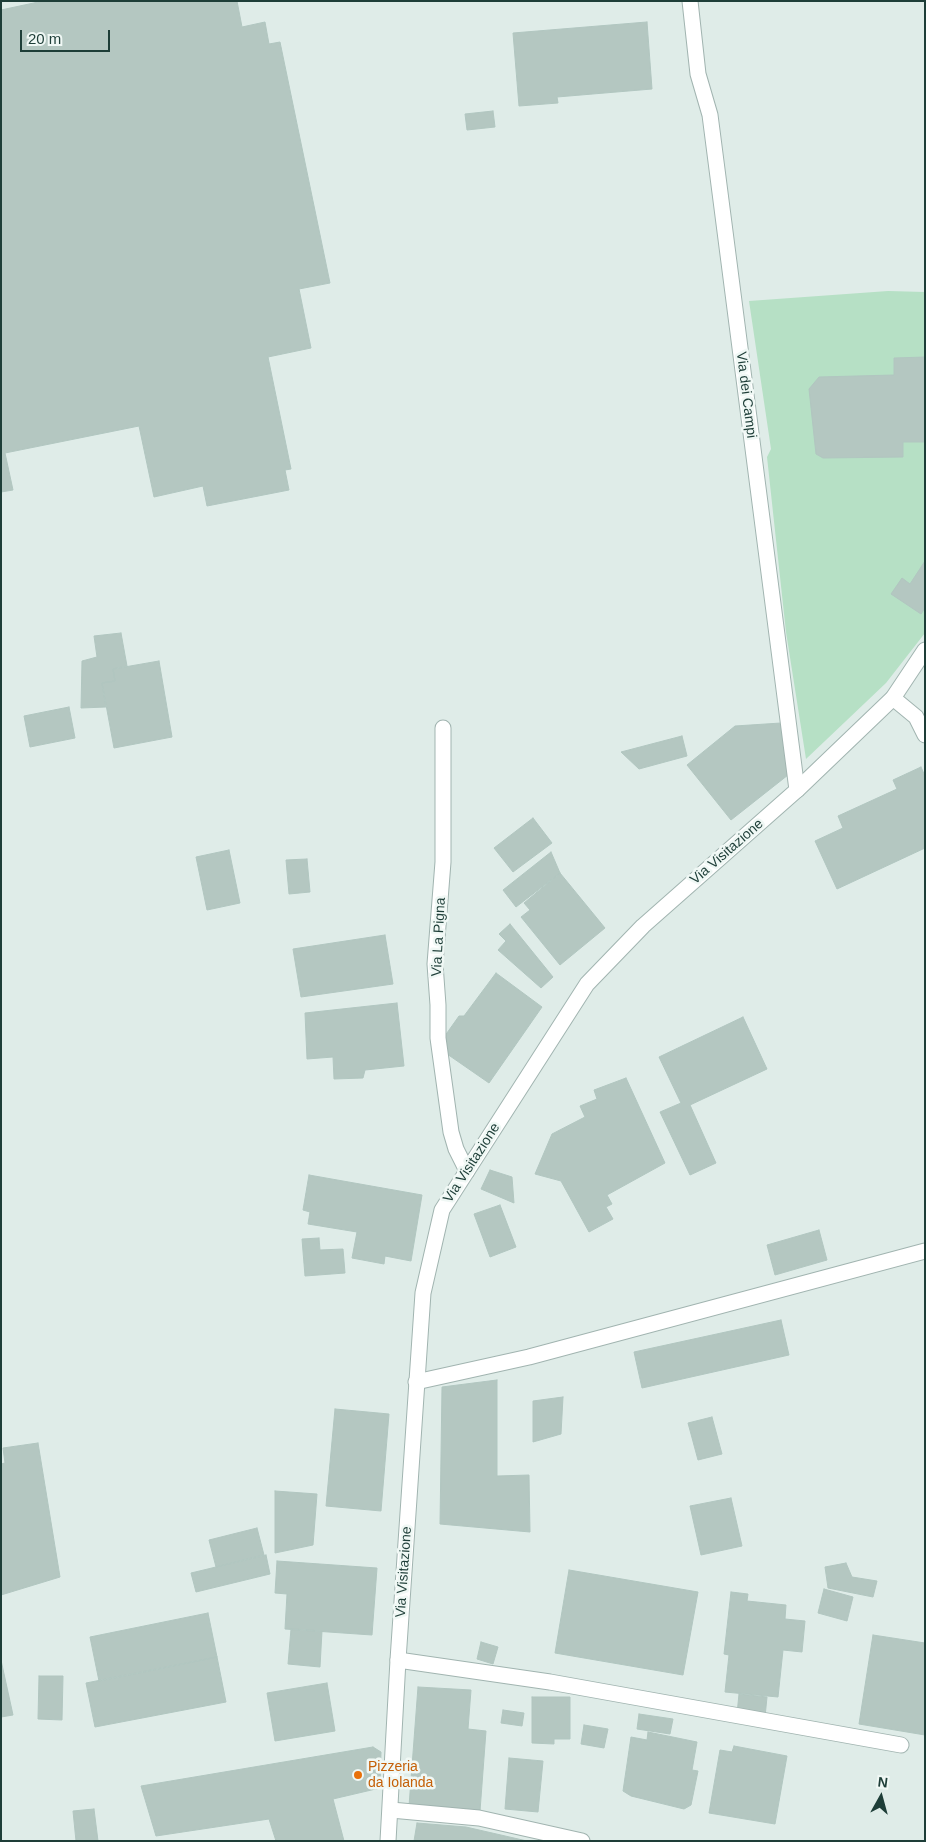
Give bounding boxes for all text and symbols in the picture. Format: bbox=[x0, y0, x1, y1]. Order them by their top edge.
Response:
scale bar bbox=[22, 20, 112, 52]
text: 20 m bbox=[28, 30, 61, 47]
street label: Via dei Campi bbox=[732, 351, 760, 439]
street label: Via Visitazione bbox=[687, 816, 767, 888]
street label: Via La Pigna bbox=[429, 897, 449, 977]
street label: Via Visitazione bbox=[440, 1120, 504, 1206]
street label: Via Visitazione bbox=[392, 1526, 416, 1618]
place label: Pizzeria da Iolanda bbox=[368, 1759, 433, 1791]
marker: Pizzeria da Iolanda bbox=[352, 1769, 364, 1781]
north arrow bbox=[856, 1772, 906, 1822]
text: N bbox=[877, 1774, 889, 1791]

